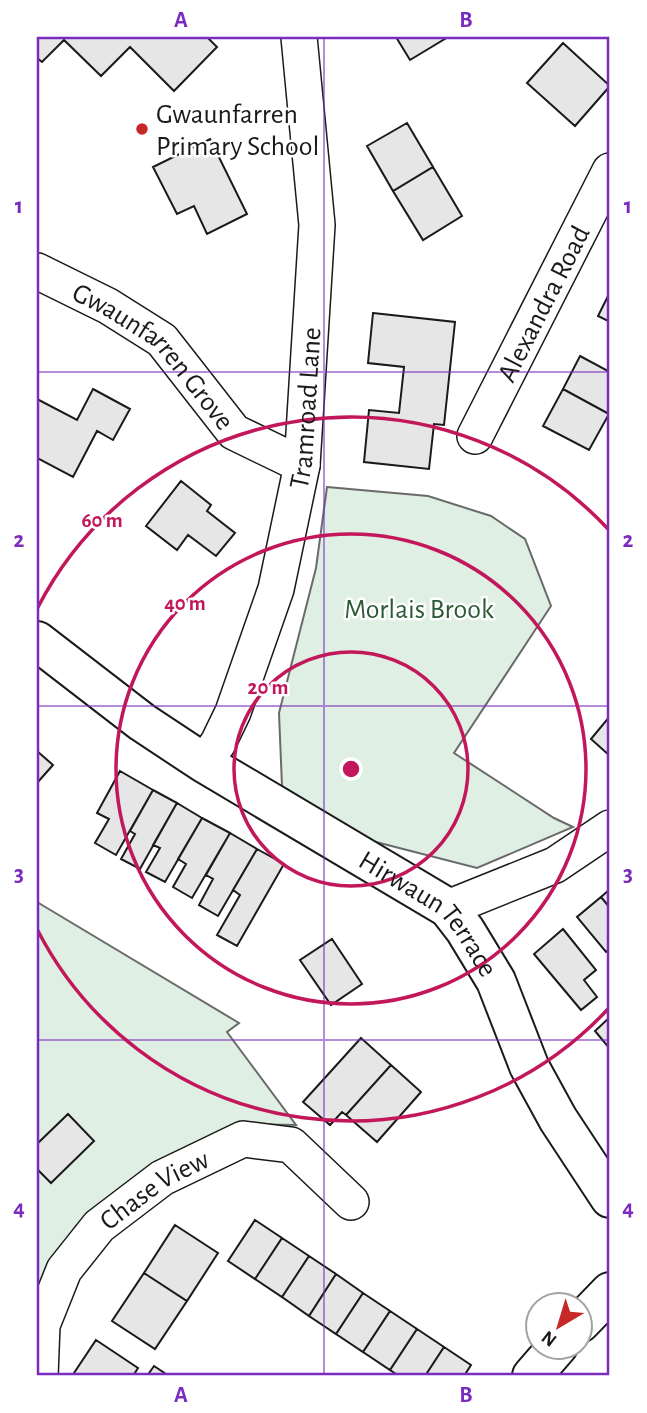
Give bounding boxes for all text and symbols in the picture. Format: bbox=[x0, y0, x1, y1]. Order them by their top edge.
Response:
text: A bbox=[174, 9, 188, 32]
text: B bbox=[459, 9, 473, 32]
place label: Gwaunfarren Primary School bbox=[156, 101, 319, 161]
marker: Gwaunfarren Primary School bbox=[134, 121, 150, 137]
text: 1 bbox=[15, 195, 23, 218]
text: 1 bbox=[624, 195, 632, 218]
street label: Alexandra Road bbox=[493, 221, 596, 387]
street label: Gwaunfarren Grove bbox=[68, 279, 239, 436]
street label: Tramroad Lane bbox=[285, 326, 327, 492]
text: 60 m bbox=[81, 510, 123, 531]
text: 2 bbox=[14, 529, 25, 552]
text: 2 bbox=[623, 529, 634, 552]
text: 40 m bbox=[164, 593, 206, 614]
park label: Morlais Brook bbox=[344, 596, 494, 624]
text: 20 m bbox=[248, 677, 288, 698]
centre of rings bbox=[339, 757, 363, 781]
street label: Hirwaun Terrace bbox=[354, 846, 502, 982]
text: 3 bbox=[14, 863, 24, 886]
text: 3 bbox=[623, 863, 633, 886]
street label: Chase View bbox=[95, 1146, 214, 1236]
text: 4 bbox=[13, 1197, 25, 1220]
text: 4 bbox=[622, 1197, 634, 1220]
north arrow bbox=[524, 1290, 594, 1360]
text: N bbox=[538, 1327, 561, 1350]
text: A bbox=[174, 1384, 188, 1407]
text: B bbox=[459, 1384, 473, 1407]

